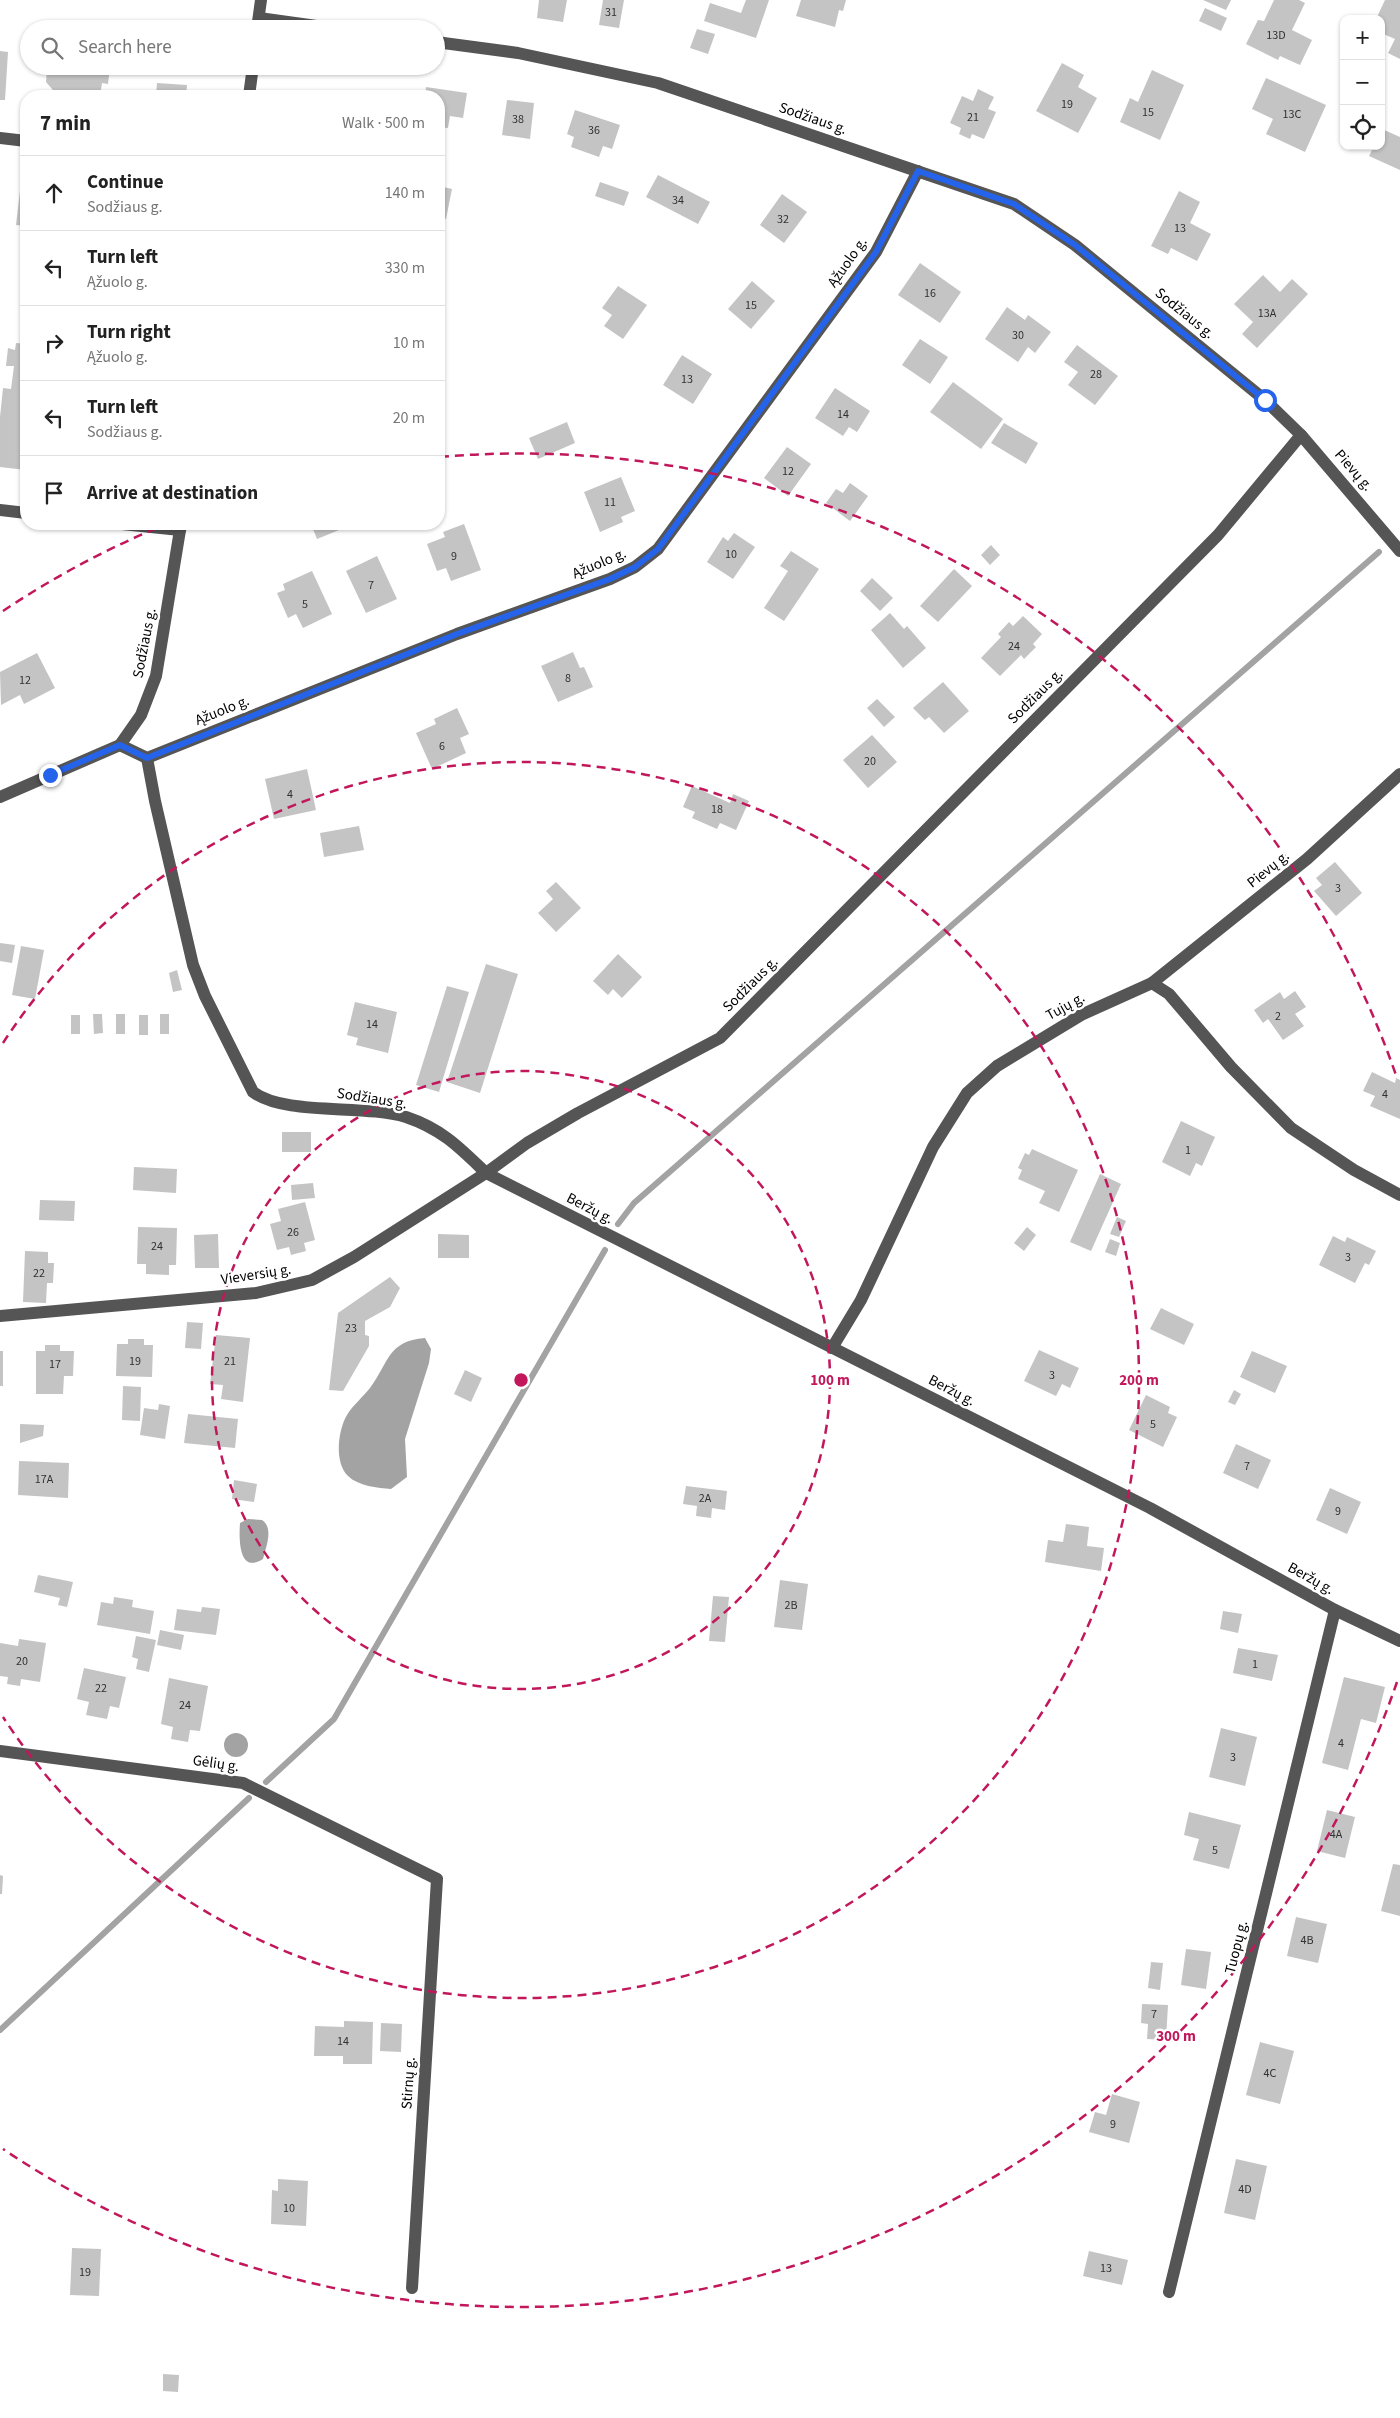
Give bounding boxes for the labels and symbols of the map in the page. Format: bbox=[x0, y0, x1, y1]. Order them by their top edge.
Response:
house number: 31 bbox=[605, 4, 617, 21]
house number: 13D bbox=[1266, 27, 1286, 44]
house number: 19 bbox=[1061, 96, 1073, 113]
street label: Sodžiaus g. bbox=[776, 97, 850, 140]
house number: 15 bbox=[1142, 104, 1154, 121]
house number: 13C bbox=[1283, 106, 1302, 123]
house number: 21 bbox=[967, 109, 979, 126]
house number: 38 bbox=[512, 111, 524, 128]
house number: 36 bbox=[588, 122, 600, 139]
house number: 34 bbox=[672, 192, 684, 209]
house number: 32 bbox=[777, 211, 789, 228]
house number: 13 bbox=[1174, 220, 1186, 237]
street label: Ąžuolo g. bbox=[822, 233, 872, 292]
street label: Sodžiaus g. bbox=[1151, 283, 1219, 344]
house number: 16 bbox=[924, 285, 936, 302]
house number: 15 bbox=[745, 297, 757, 314]
house number: 13A bbox=[1258, 305, 1277, 322]
house number: 30 bbox=[1012, 327, 1024, 344]
house number: 28 bbox=[1090, 366, 1102, 383]
house number: 13 bbox=[681, 371, 693, 388]
route start bbox=[1254, 389, 1277, 412]
house number: 14 bbox=[837, 406, 849, 423]
street label: Pievų g. bbox=[1330, 445, 1378, 496]
house number: 12 bbox=[782, 463, 794, 480]
house number: 11 bbox=[604, 494, 616, 511]
street label: Ąžuolo g. bbox=[569, 543, 630, 584]
house number: 10 bbox=[725, 546, 737, 563]
house number: 9 bbox=[451, 548, 457, 565]
house number: 7 bbox=[368, 577, 374, 594]
house number: 5 bbox=[302, 596, 308, 613]
street label: Sodžiaus g. bbox=[127, 606, 162, 680]
house number: 24 bbox=[1008, 638, 1020, 655]
street label: Sodžiaus g. bbox=[1003, 664, 1068, 729]
house number: 8 bbox=[565, 670, 571, 687]
house number: 12 bbox=[19, 672, 31, 689]
street label: Ąžuolo g. bbox=[192, 690, 253, 731]
house number: 6 bbox=[439, 738, 445, 755]
house number: 20 bbox=[864, 753, 876, 770]
route end bbox=[39, 764, 62, 787]
house number: 4 bbox=[287, 786, 293, 803]
house number: 18 bbox=[711, 801, 723, 818]
street label: Pievų g. bbox=[1243, 846, 1294, 893]
house number: 3 bbox=[1335, 880, 1341, 897]
street label: Sodžiaus g. bbox=[718, 952, 783, 1017]
street label: Tujų g. bbox=[1042, 987, 1089, 1026]
house number: 2 bbox=[1275, 1008, 1281, 1025]
house number: 14 bbox=[366, 1016, 378, 1033]
street label: Sodžiaus g. bbox=[335, 1083, 409, 1114]
house number: 4 bbox=[1382, 1086, 1388, 1103]
house number: 1 bbox=[1185, 1142, 1191, 1159]
street label: Beržų g. bbox=[563, 1188, 617, 1229]
house number: 26 bbox=[287, 1224, 299, 1241]
house number: 24 bbox=[151, 1238, 163, 1255]
house number: 3 bbox=[1345, 1249, 1351, 1266]
street label: Vieversių g. bbox=[219, 1259, 293, 1290]
house number: 22 bbox=[33, 1265, 45, 1282]
house number: 23 bbox=[345, 1320, 357, 1337]
house number: 19 bbox=[129, 1353, 141, 1370]
house number: 21 bbox=[224, 1353, 236, 1370]
house number: 17 bbox=[49, 1356, 61, 1373]
house number: 3 bbox=[1049, 1367, 1055, 1384]
text: 100 m bbox=[810, 1370, 850, 1391]
street label: Beržų g. bbox=[925, 1370, 979, 1411]
text: 200 m bbox=[1119, 1370, 1159, 1391]
centre of rings bbox=[512, 1371, 530, 1389]
house number: 5 bbox=[1150, 1416, 1156, 1433]
house number: 7 bbox=[1244, 1458, 1250, 1475]
house number: 17A bbox=[35, 1471, 54, 1488]
house number: 2A bbox=[699, 1490, 712, 1507]
house number: 9 bbox=[1335, 1503, 1341, 1520]
street label: Beržų g. bbox=[1284, 1557, 1338, 1600]
house number: 2B bbox=[784, 1597, 798, 1614]
house number: 20 bbox=[16, 1653, 28, 1670]
house number: 1 bbox=[1252, 1656, 1258, 1673]
house number: 22 bbox=[95, 1680, 107, 1697]
house number: 24 bbox=[179, 1697, 191, 1714]
house number: 4 bbox=[1338, 1735, 1344, 1752]
house number: 3 bbox=[1230, 1749, 1236, 1766]
street label: Gėlių g. bbox=[191, 1750, 241, 1777]
house number: 4A bbox=[1330, 1826, 1343, 1843]
house number: 5 bbox=[1212, 1842, 1218, 1859]
street label: Tuopų g. bbox=[1220, 1918, 1253, 1976]
house number: 4B bbox=[1300, 1932, 1314, 1949]
house number: 7 bbox=[1151, 2006, 1157, 2023]
text: 300 m bbox=[1156, 2026, 1196, 2047]
house number: 14 bbox=[337, 2033, 349, 2050]
street label: Stirnų g. bbox=[396, 2056, 421, 2110]
house number: 4C bbox=[1264, 2065, 1277, 2082]
house number: 9 bbox=[1110, 2116, 1116, 2133]
house number: 4D bbox=[1238, 2181, 1252, 2198]
house number: 10 bbox=[283, 2200, 295, 2217]
house number: 13 bbox=[1100, 2260, 1112, 2277]
house number: 19 bbox=[79, 2264, 91, 2281]

